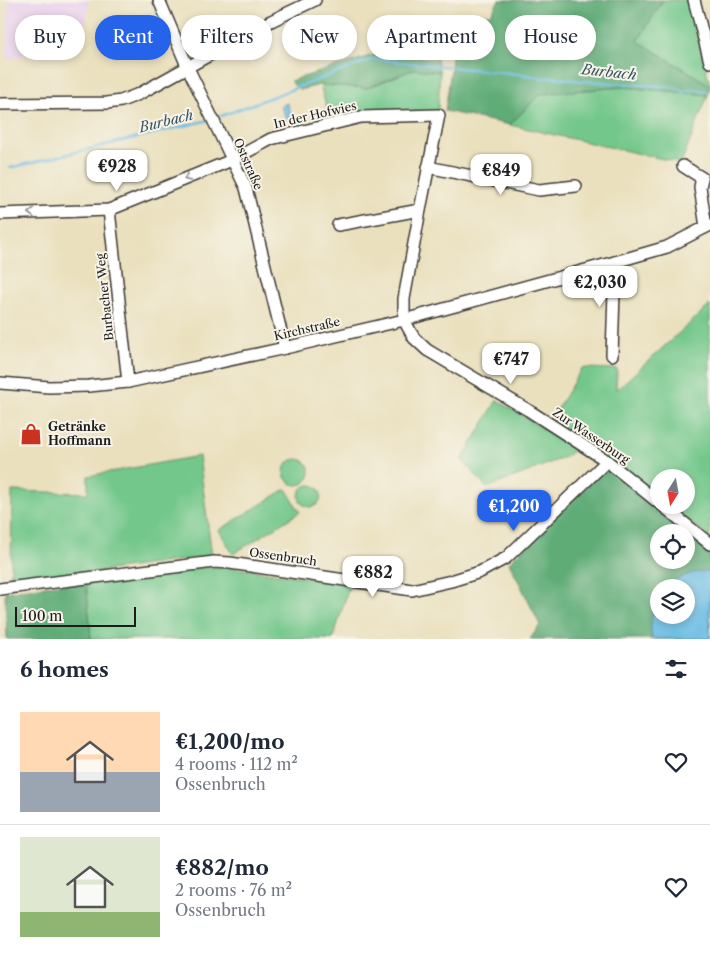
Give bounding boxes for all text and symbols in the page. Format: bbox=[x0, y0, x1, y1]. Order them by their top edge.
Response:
chip: Buy bbox=[15, 15, 85, 60]
chip: Rent bbox=[95, 15, 171, 60]
chip: Filters bbox=[181, 15, 272, 60]
chip: New bbox=[282, 15, 357, 60]
chip: Apartment bbox=[367, 15, 495, 60]
chip: House bbox=[505, 15, 596, 60]
water label: Burbach bbox=[580, 60, 637, 84]
street label: In der Hofwies bbox=[272, 98, 358, 131]
water label: Burbach bbox=[136, 106, 195, 137]
street label: Oststraße bbox=[230, 136, 267, 192]
pin: €928 bbox=[87, 150, 147, 192]
pin: €849 bbox=[471, 154, 531, 196]
text: €928 bbox=[97, 156, 137, 176]
text: €849 bbox=[481, 160, 521, 180]
one-way arrow bbox=[183, 172, 192, 182]
one-way arrow bbox=[27, 207, 35, 218]
street label: Burbacher Weg bbox=[92, 252, 117, 341]
pin: €2,030 bbox=[559, 266, 641, 308]
text: €2,030 bbox=[573, 272, 627, 292]
street label: Kirchstraße bbox=[272, 314, 342, 343]
pin: €747 bbox=[481, 342, 541, 385]
text: €747 bbox=[493, 349, 529, 369]
street label: Zur Wasserburg bbox=[550, 404, 633, 467]
place label: Getränke Hoffmann bbox=[48, 419, 112, 448]
shop icon: Getränke Hoffmann bbox=[18, 421, 44, 447]
north arrow bbox=[650, 469, 695, 514]
map controls bbox=[650, 469, 695, 624]
pin: €1,200 bbox=[473, 490, 555, 532]
text: €1,200 bbox=[488, 496, 540, 516]
button: locate bbox=[650, 524, 695, 569]
street label: Ossenbruch bbox=[248, 544, 318, 569]
pin: €882 bbox=[343, 556, 403, 598]
text: €882 bbox=[353, 562, 393, 582]
button: layers bbox=[650, 579, 695, 624]
scale bar bbox=[15, 604, 136, 627]
text: 100 m bbox=[22, 607, 62, 625]
icon: filters bbox=[662, 655, 690, 683]
text: 6 homes bbox=[20, 657, 109, 682]
text: €1,200/mo bbox=[175, 729, 285, 754]
icon: home bbox=[60, 732, 120, 792]
icon: heart bbox=[662, 748, 690, 776]
text: 4 rooms · 112 m² bbox=[175, 754, 298, 774]
text: Ossenbruch bbox=[175, 774, 266, 794]
text: €882/mo bbox=[175, 855, 269, 880]
icon: home bbox=[60, 857, 120, 917]
icon: heart bbox=[662, 873, 690, 901]
text: 2 rooms · 76 m² bbox=[175, 880, 292, 900]
text: Ossenbruch bbox=[175, 900, 266, 920]

